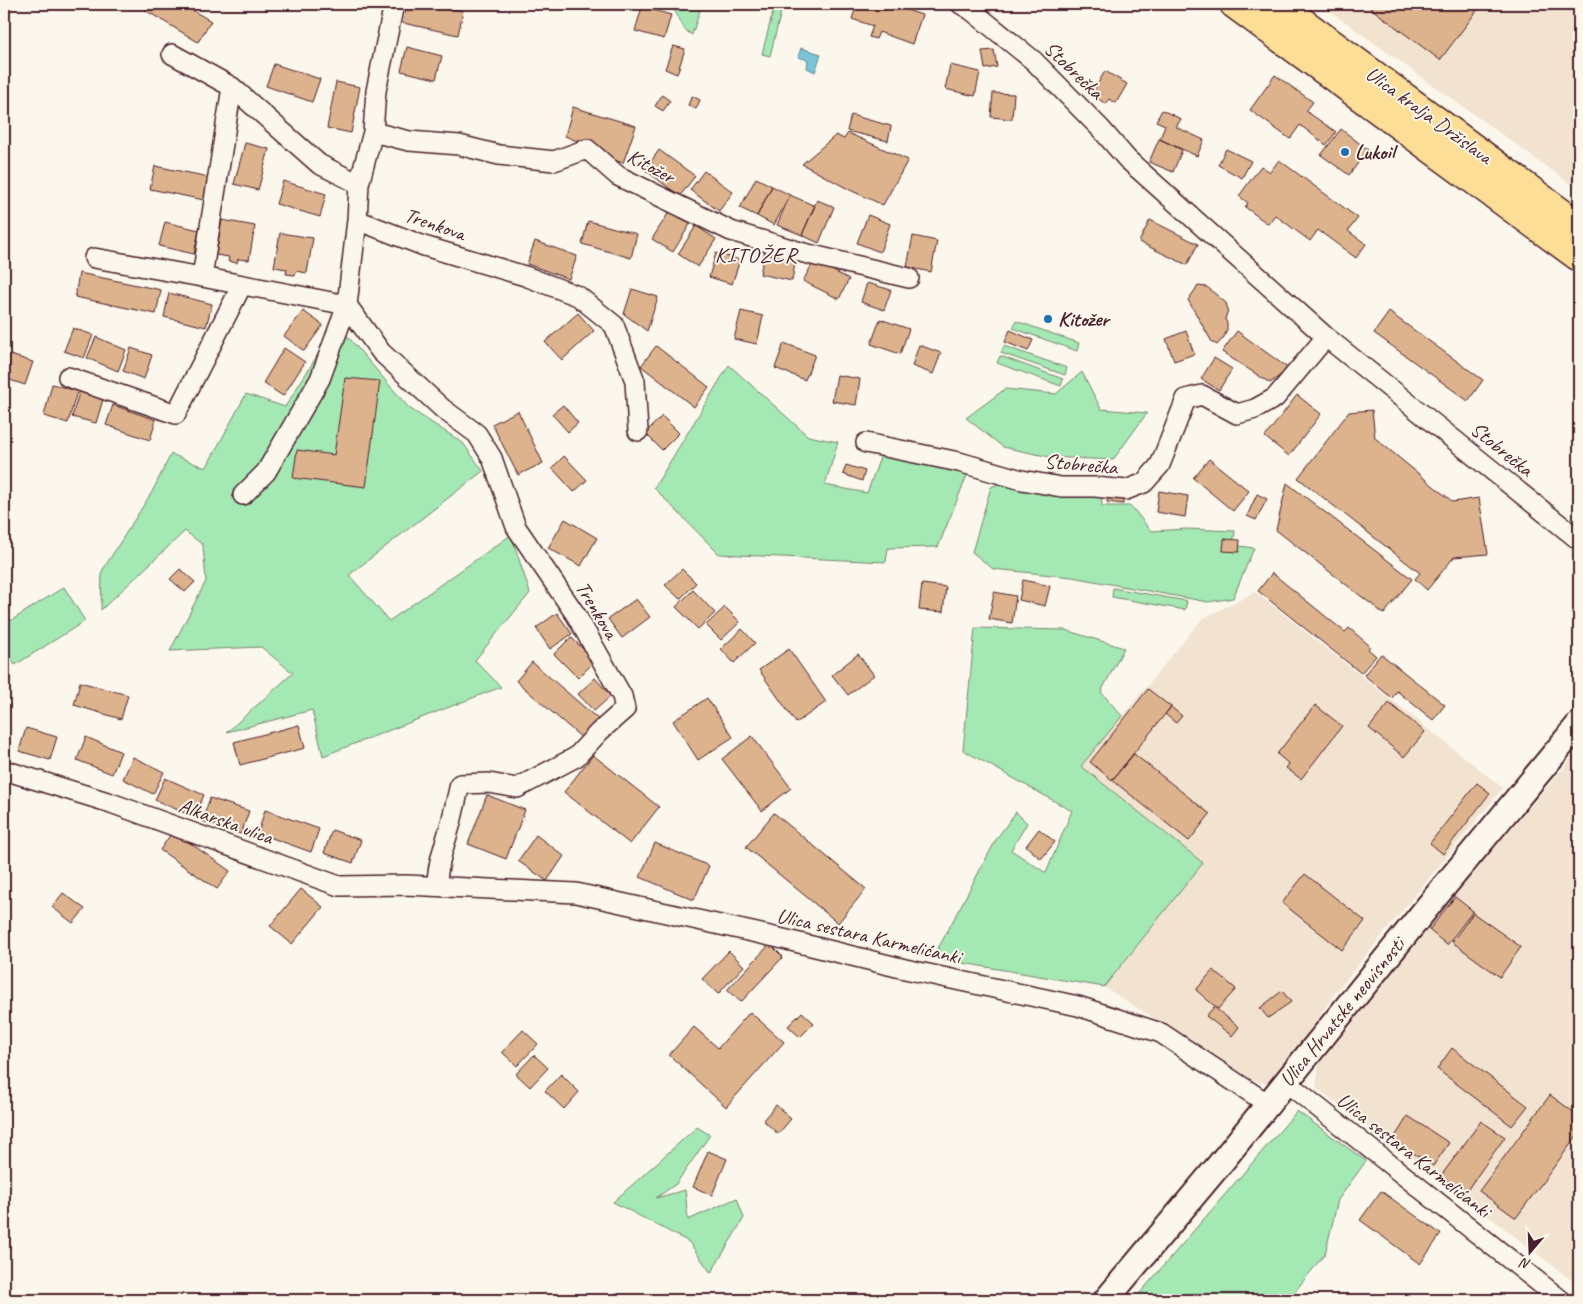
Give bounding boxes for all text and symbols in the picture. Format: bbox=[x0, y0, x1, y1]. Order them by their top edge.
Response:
street label: Stobrečka bbox=[1039, 35, 1111, 106]
street label: Ulica kralja Držislava bbox=[1361, 60, 1499, 171]
place label: Lukoil bbox=[1355, 139, 1399, 165]
street label: Kitožer bbox=[623, 143, 681, 190]
marker: Lukoil bbox=[1339, 146, 1351, 158]
street label: Trenkova bbox=[401, 202, 471, 247]
district label: KITOŽER bbox=[715, 241, 800, 269]
place label: Kitožer bbox=[1058, 306, 1111, 332]
marker: Kitožer bbox=[1042, 313, 1054, 325]
street label: Stobrečka bbox=[1466, 416, 1540, 483]
street label: Stobrečka bbox=[1044, 448, 1120, 480]
street label: Trenkova bbox=[570, 577, 625, 645]
street label: Alkarska ulica bbox=[176, 792, 278, 851]
street label: Ulica sestara Karmelićanki bbox=[774, 902, 967, 971]
street label: Ulica Hrvatske neovisnosti bbox=[1274, 930, 1412, 1092]
street label: Ulica sestara Karmelićanki bbox=[1332, 1087, 1499, 1225]
north arrow bbox=[1506, 1226, 1556, 1276]
text: N bbox=[1517, 1254, 1533, 1273]

